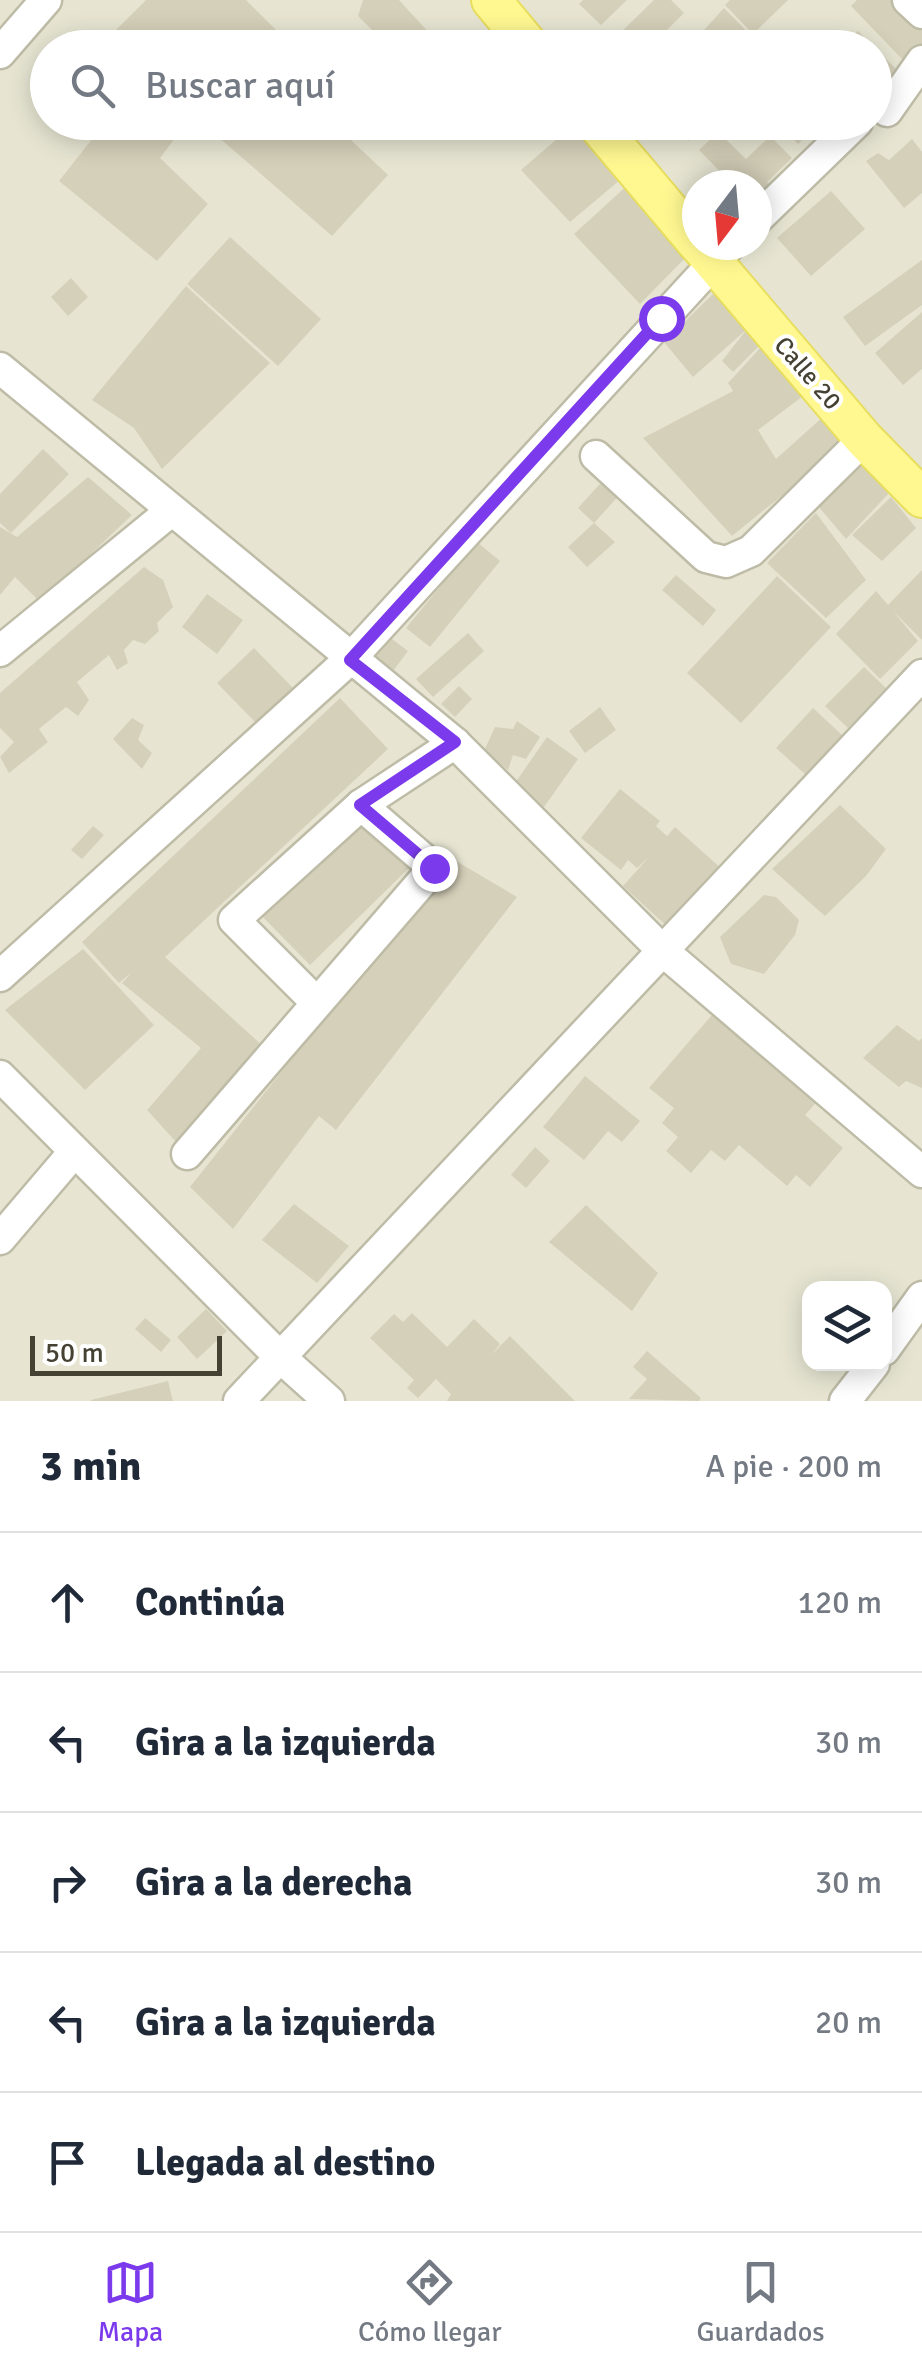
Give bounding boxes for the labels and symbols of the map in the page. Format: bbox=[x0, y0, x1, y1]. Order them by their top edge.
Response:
north arrow bbox=[682, 170, 772, 260]
route start bbox=[639, 296, 685, 342]
street label: Calle 20 bbox=[768, 330, 848, 416]
route end bbox=[412, 846, 458, 892]
scale bar bbox=[30, 1331, 222, 1376]

